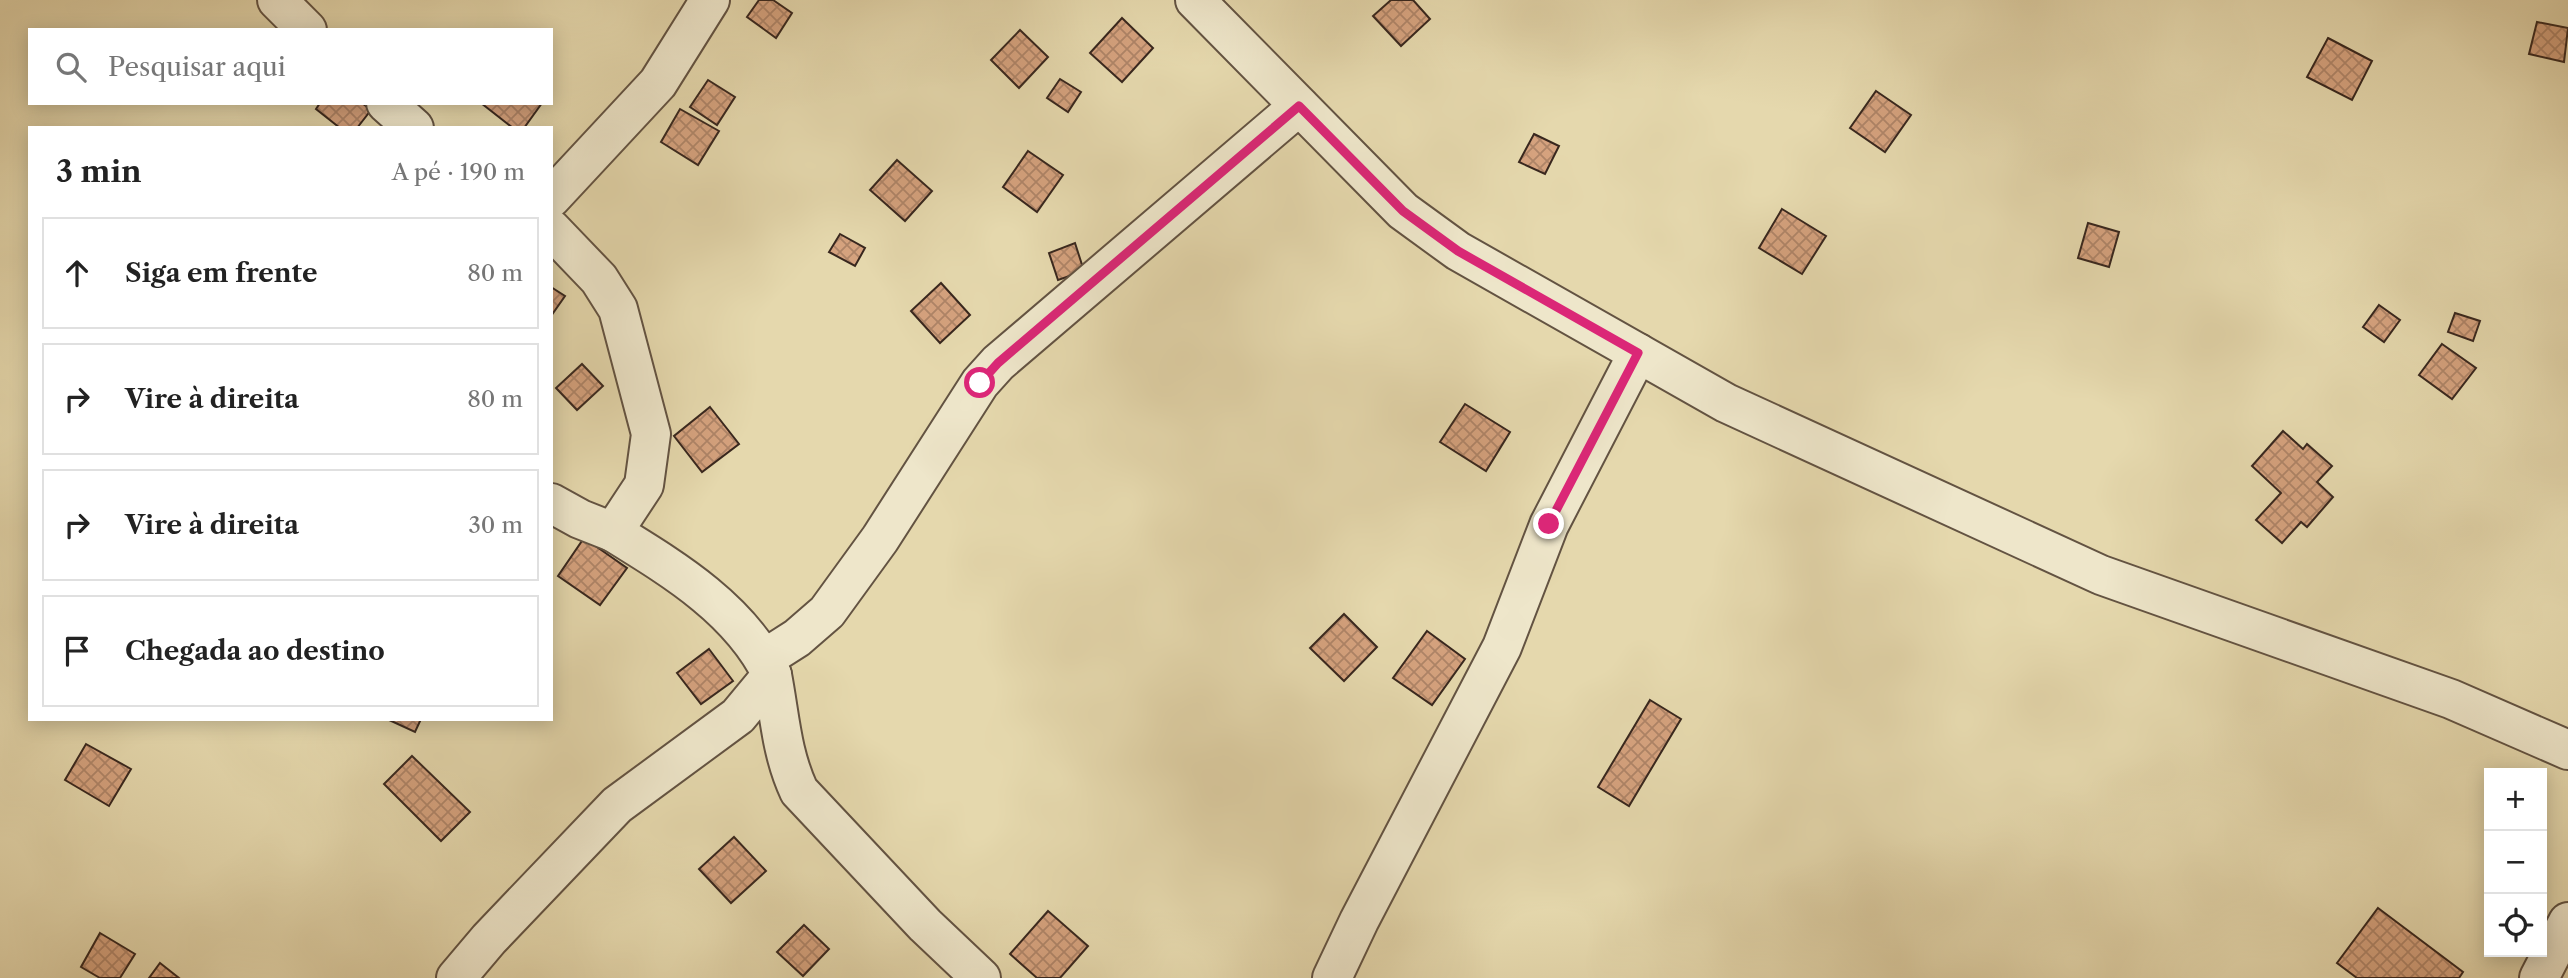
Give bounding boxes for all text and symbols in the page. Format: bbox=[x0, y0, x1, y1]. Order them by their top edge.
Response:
search box bbox=[28, 28, 553, 105]
icon: search bbox=[52, 48, 90, 86]
text: Pesquisar aqui bbox=[108, 51, 286, 83]
text: 3 min bbox=[56, 153, 142, 190]
text: A pé · 190 m bbox=[392, 158, 525, 186]
icon: ahead bbox=[58, 254, 96, 292]
text: Siga em frente bbox=[125, 257, 318, 289]
text: 80 m bbox=[467, 259, 523, 287]
route start bbox=[964, 367, 995, 398]
icon: right bbox=[58, 380, 96, 418]
text: Vire à direita bbox=[125, 383, 299, 415]
text: 80 m bbox=[467, 385, 523, 413]
icon: right bbox=[58, 506, 96, 544]
route end bbox=[1533, 508, 1564, 539]
text: Vire à direita bbox=[125, 509, 299, 541]
text: 30 m bbox=[468, 511, 523, 539]
icon: arrive bbox=[58, 632, 96, 670]
text: Chegada ao destino bbox=[125, 635, 385, 667]
map controls bbox=[2484, 768, 2547, 957]
button: + bbox=[2484, 768, 2547, 831]
button: − bbox=[2484, 831, 2547, 894]
button: locate bbox=[2484, 894, 2547, 957]

